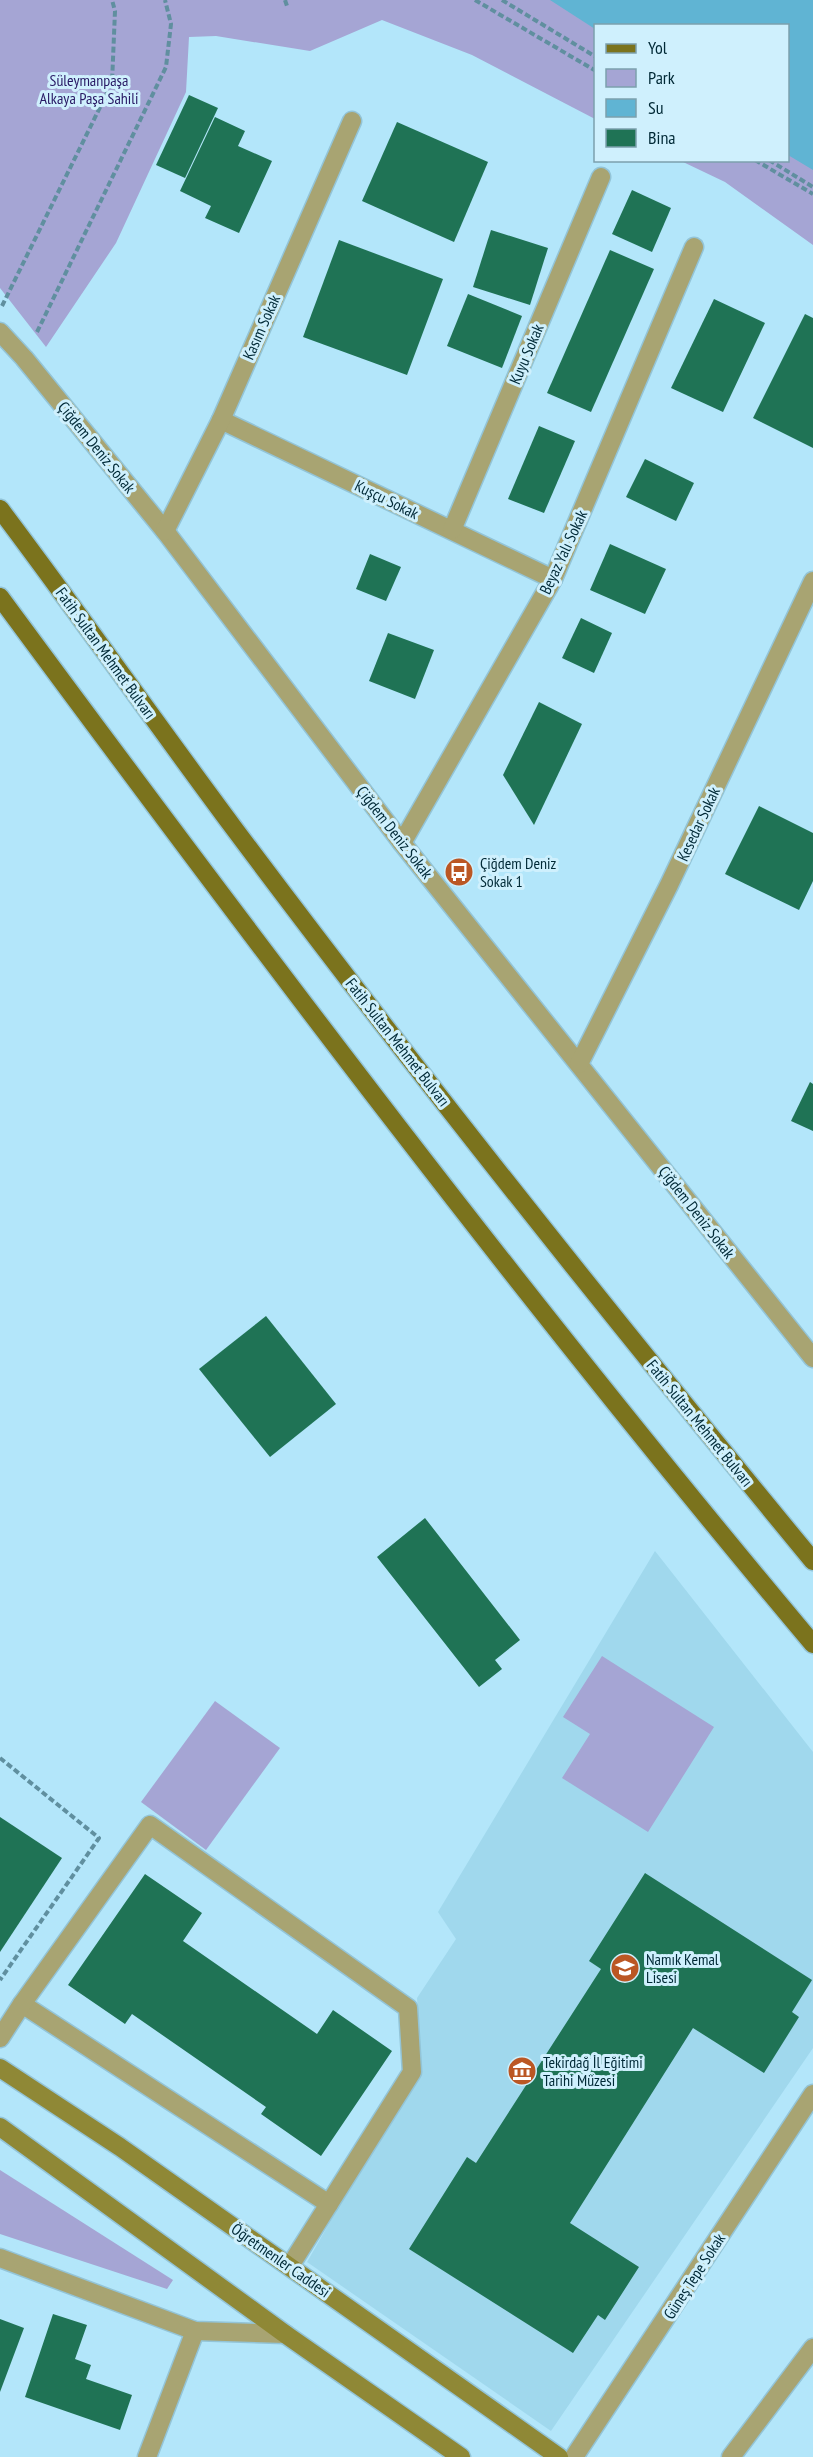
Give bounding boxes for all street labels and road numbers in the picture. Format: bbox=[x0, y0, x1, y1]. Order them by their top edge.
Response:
street label: Kasım Sokak bbox=[238, 291, 285, 363]
street label: Kuyu Sokak bbox=[504, 320, 548, 387]
street label: Çiğdem Deniz Sokak bbox=[54, 397, 140, 497]
street label: Kuşçu Sokak bbox=[352, 475, 423, 523]
street label: Beyaz Yalı Sokak bbox=[535, 506, 592, 597]
street label: Fatih Sultan Mehmet Bulvarı bbox=[52, 583, 160, 723]
street label: Çiğdem Deniz Sokak bbox=[353, 782, 438, 883]
street label: Kesedar Sokak bbox=[672, 783, 724, 864]
street label: Fatih Sultan Mehmet Bulvarı bbox=[342, 974, 454, 1110]
street label: Çiğdem Deniz Sokak bbox=[655, 1162, 740, 1263]
street label: Fatih Sultan Mehmet Bulvarı bbox=[643, 1356, 757, 1490]
street label: Öğretmenler Caddesi bbox=[228, 2219, 334, 2301]
street label: Güneş Tepe Sokak bbox=[659, 2229, 730, 2323]

